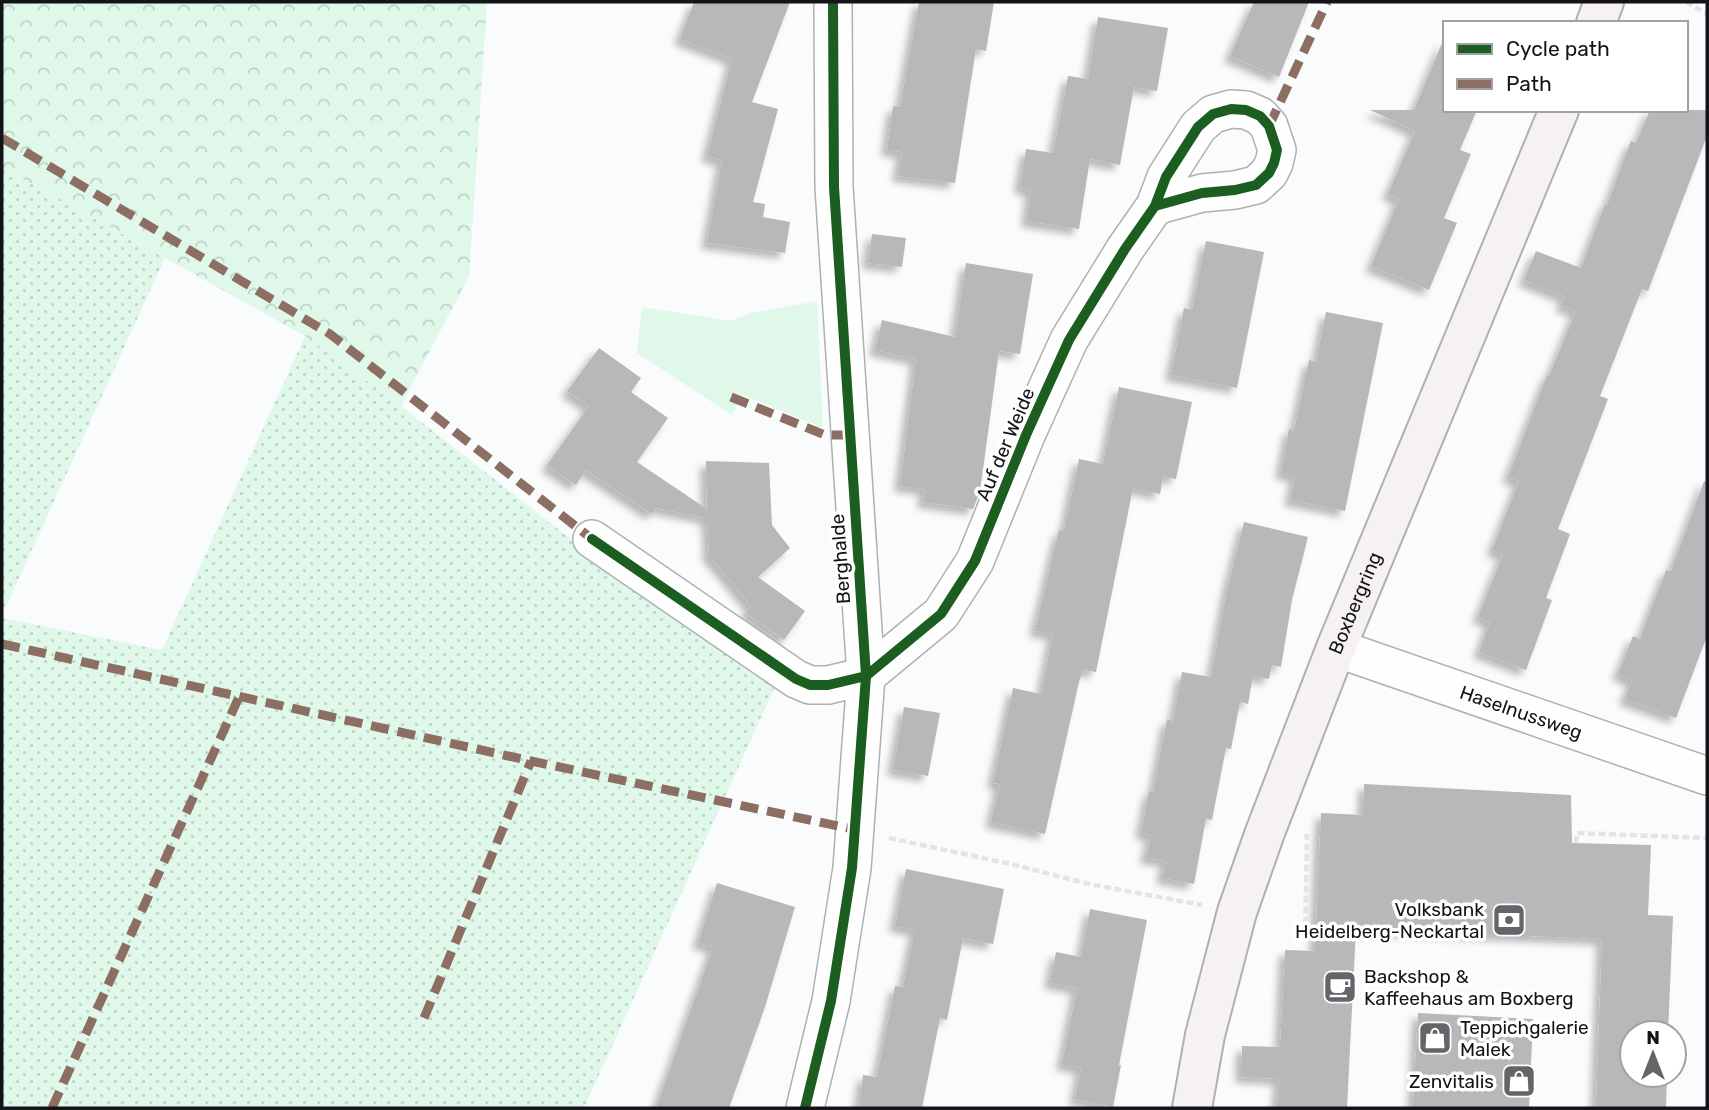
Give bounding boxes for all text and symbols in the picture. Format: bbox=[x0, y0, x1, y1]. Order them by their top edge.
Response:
legend bbox=[1443, 21, 1688, 112]
text: Cycle path bbox=[1506, 36, 1610, 61]
text: Path bbox=[1506, 71, 1552, 96]
street label: Auf der Weide bbox=[971, 384, 1040, 504]
street label: Berghalde bbox=[826, 513, 855, 605]
street label: Boxbergring bbox=[1324, 549, 1387, 658]
street label: Haselnussweg bbox=[1457, 681, 1585, 744]
place label: Volksbank Heidelberg-Neckartal bbox=[1295, 898, 1484, 943]
bank icon: Volksbank Heidelberg-Neckartal bbox=[1490, 901, 1528, 939]
place label: Backshop & Kaffeehaus am Boxberg bbox=[1364, 965, 1574, 1010]
cafe icon: Backshop & Kaffeehaus am Boxberg bbox=[1321, 968, 1359, 1006]
place label: Teppichgalerie Malek bbox=[1460, 1016, 1589, 1061]
shop icon: Teppichgalerie Malek bbox=[1416, 1019, 1454, 1057]
north arrow bbox=[1618, 1019, 1688, 1089]
text: N bbox=[1646, 1026, 1660, 1049]
shop icon: Zenvitalis bbox=[1500, 1062, 1538, 1100]
place label: Zenvitalis bbox=[1409, 1070, 1494, 1093]

